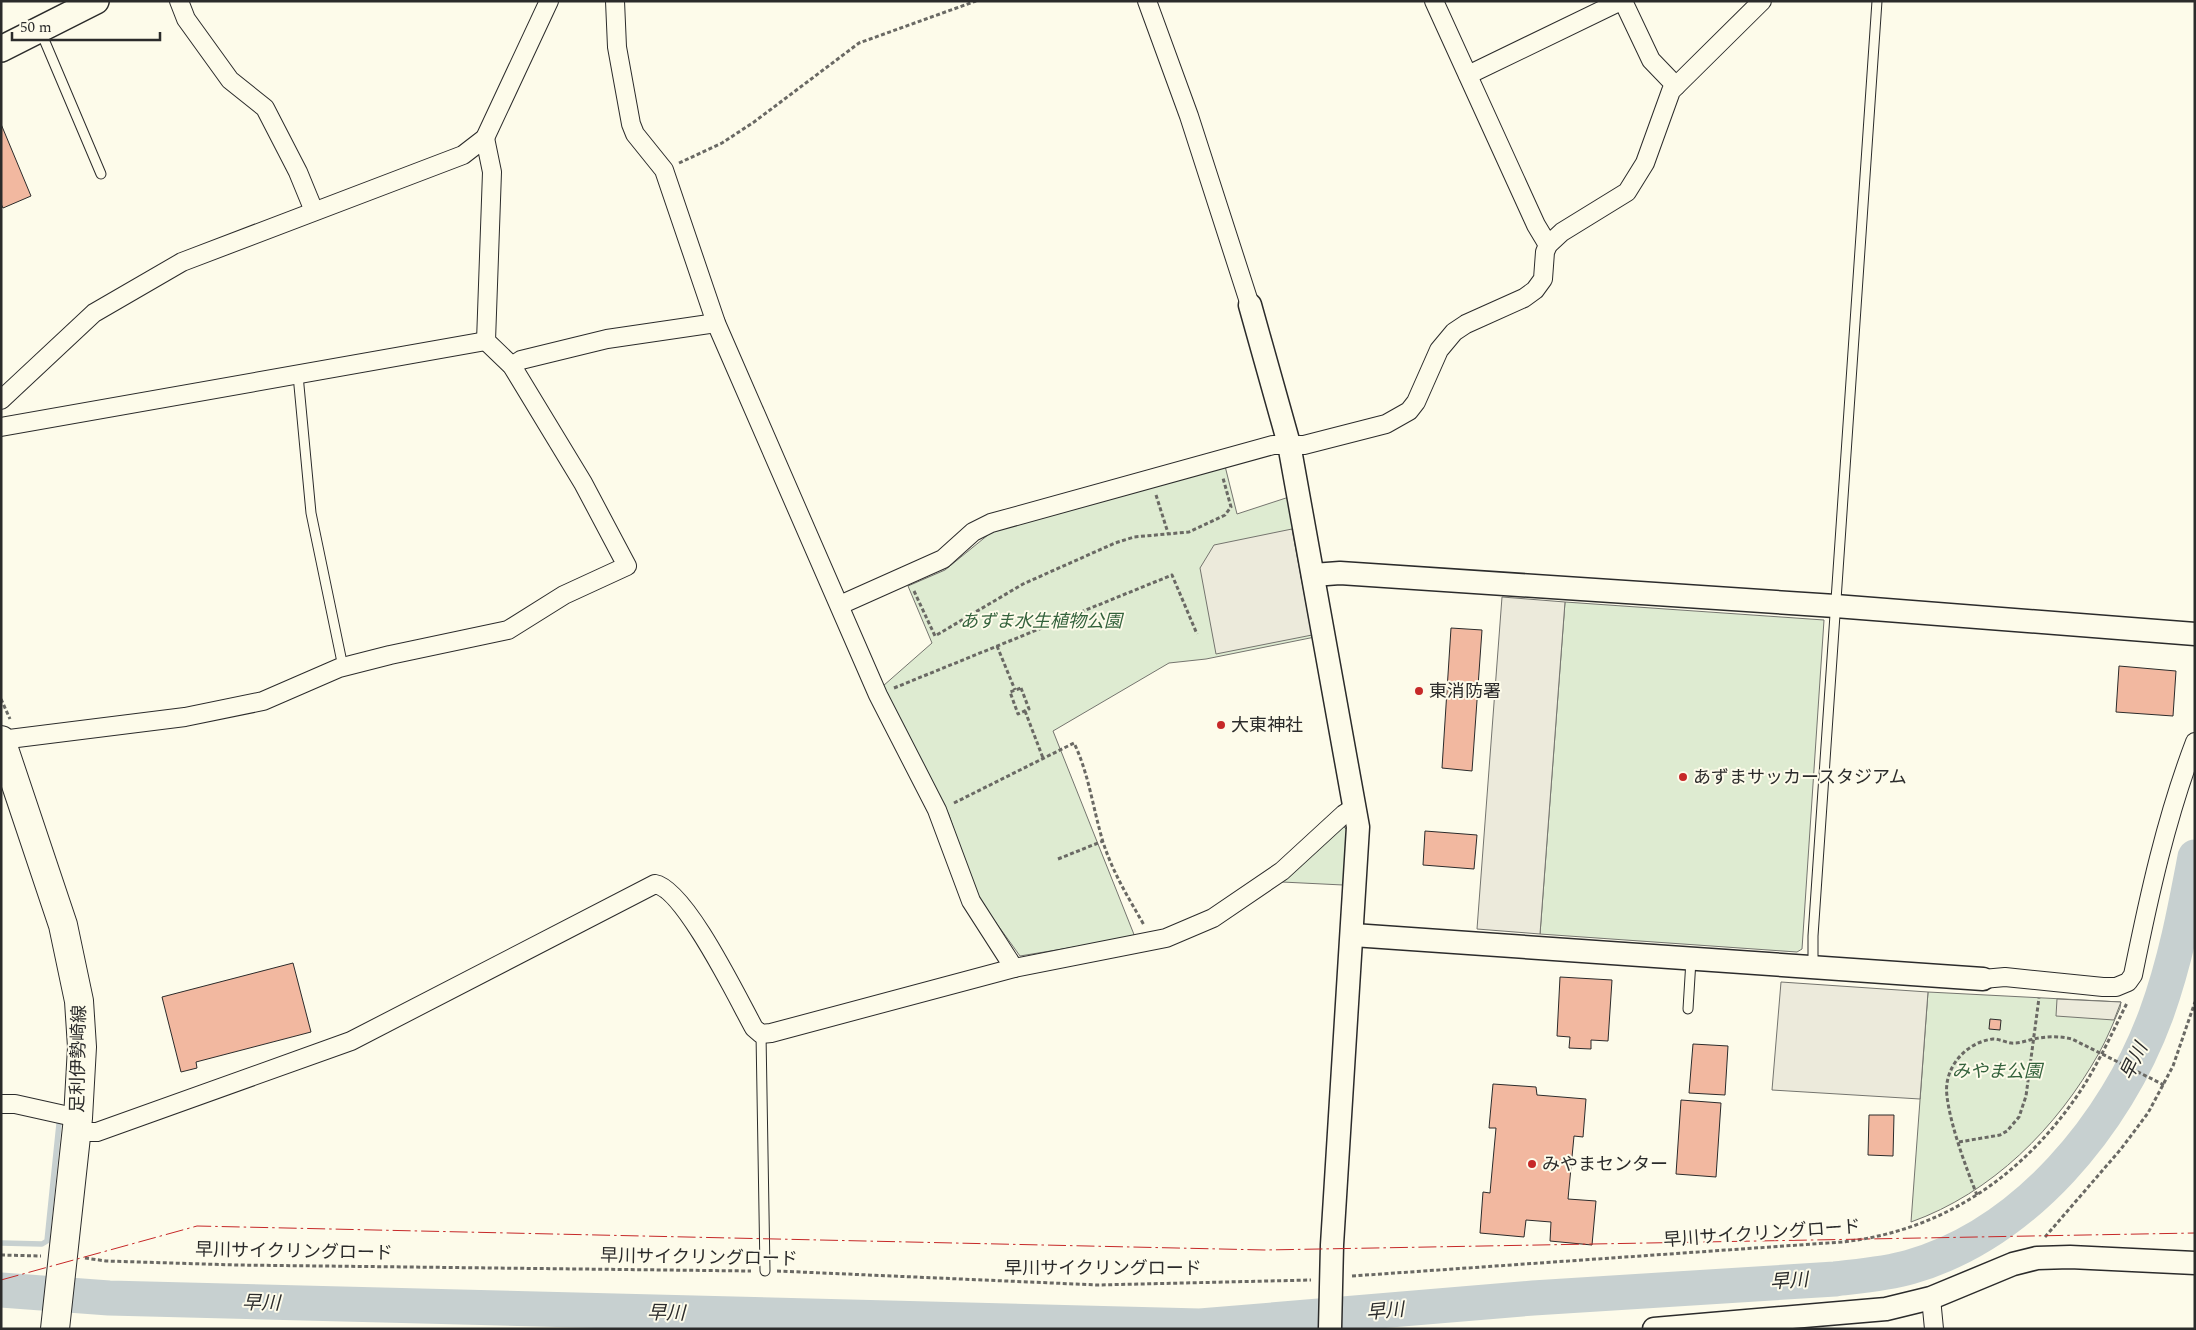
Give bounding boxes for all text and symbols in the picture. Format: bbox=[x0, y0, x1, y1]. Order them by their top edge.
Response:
scale bar bbox=[12, 10, 160, 42]
text: 50 m bbox=[20, 16, 52, 39]
park label: あずま水生植物公園 bbox=[960, 608, 1125, 635]
place label: 東消防署 bbox=[1429, 678, 1501, 705]
marker: 東消防署 bbox=[1413, 685, 1425, 697]
place label: 大東神社 bbox=[1231, 712, 1303, 739]
marker: 大東神社 bbox=[1215, 719, 1227, 731]
place label: あずまサッカースタジアム bbox=[1693, 764, 1907, 791]
marker: あずまサッカースタジアム bbox=[1677, 771, 1689, 783]
street label: 足利伊勢崎線 bbox=[64, 1005, 93, 1113]
water label: 早川 bbox=[2113, 1036, 2157, 1085]
park label: みやま公園 bbox=[1952, 1058, 2045, 1085]
place label: みやまセンター bbox=[1542, 1151, 1668, 1178]
marker: みやまセンター bbox=[1526, 1158, 1538, 1170]
street label: 早川サイクリングロード bbox=[1663, 1213, 1862, 1254]
street label: 早川サイクリングロード bbox=[195, 1236, 393, 1267]
street label: 早川サイクリングロード bbox=[600, 1242, 798, 1273]
street label: 早川サイクリングロード bbox=[1004, 1255, 1202, 1282]
water label: 早川 bbox=[1769, 1266, 1811, 1297]
water label: 早川 bbox=[242, 1289, 282, 1318]
water label: 早川 bbox=[1365, 1295, 1407, 1328]
water label: 早川 bbox=[647, 1299, 687, 1328]

